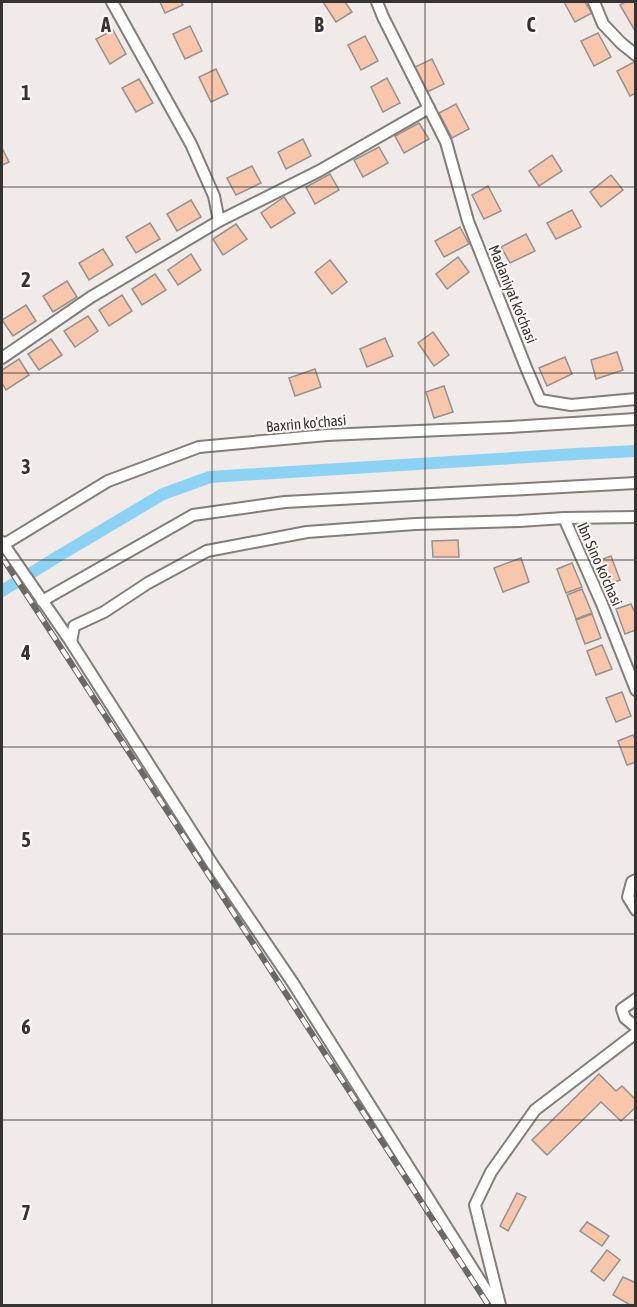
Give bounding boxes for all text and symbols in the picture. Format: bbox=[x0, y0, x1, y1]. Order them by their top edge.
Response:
text: A bbox=[100, 13, 111, 36]
text: B bbox=[314, 13, 324, 36]
text: C bbox=[527, 13, 536, 36]
text: 1 bbox=[21, 81, 31, 104]
street label: Madaniyat ko'chasi bbox=[486, 242, 540, 346]
text: 2 bbox=[21, 268, 31, 291]
street label: Baxrin ko'chasi bbox=[265, 411, 347, 435]
text: 3 bbox=[21, 455, 31, 478]
street label: Ibn Sino ko'chasi bbox=[574, 520, 626, 608]
text: 4 bbox=[20, 641, 31, 664]
text: 5 bbox=[21, 828, 31, 851]
text: 6 bbox=[21, 1015, 31, 1038]
text: 7 bbox=[21, 1201, 31, 1224]

